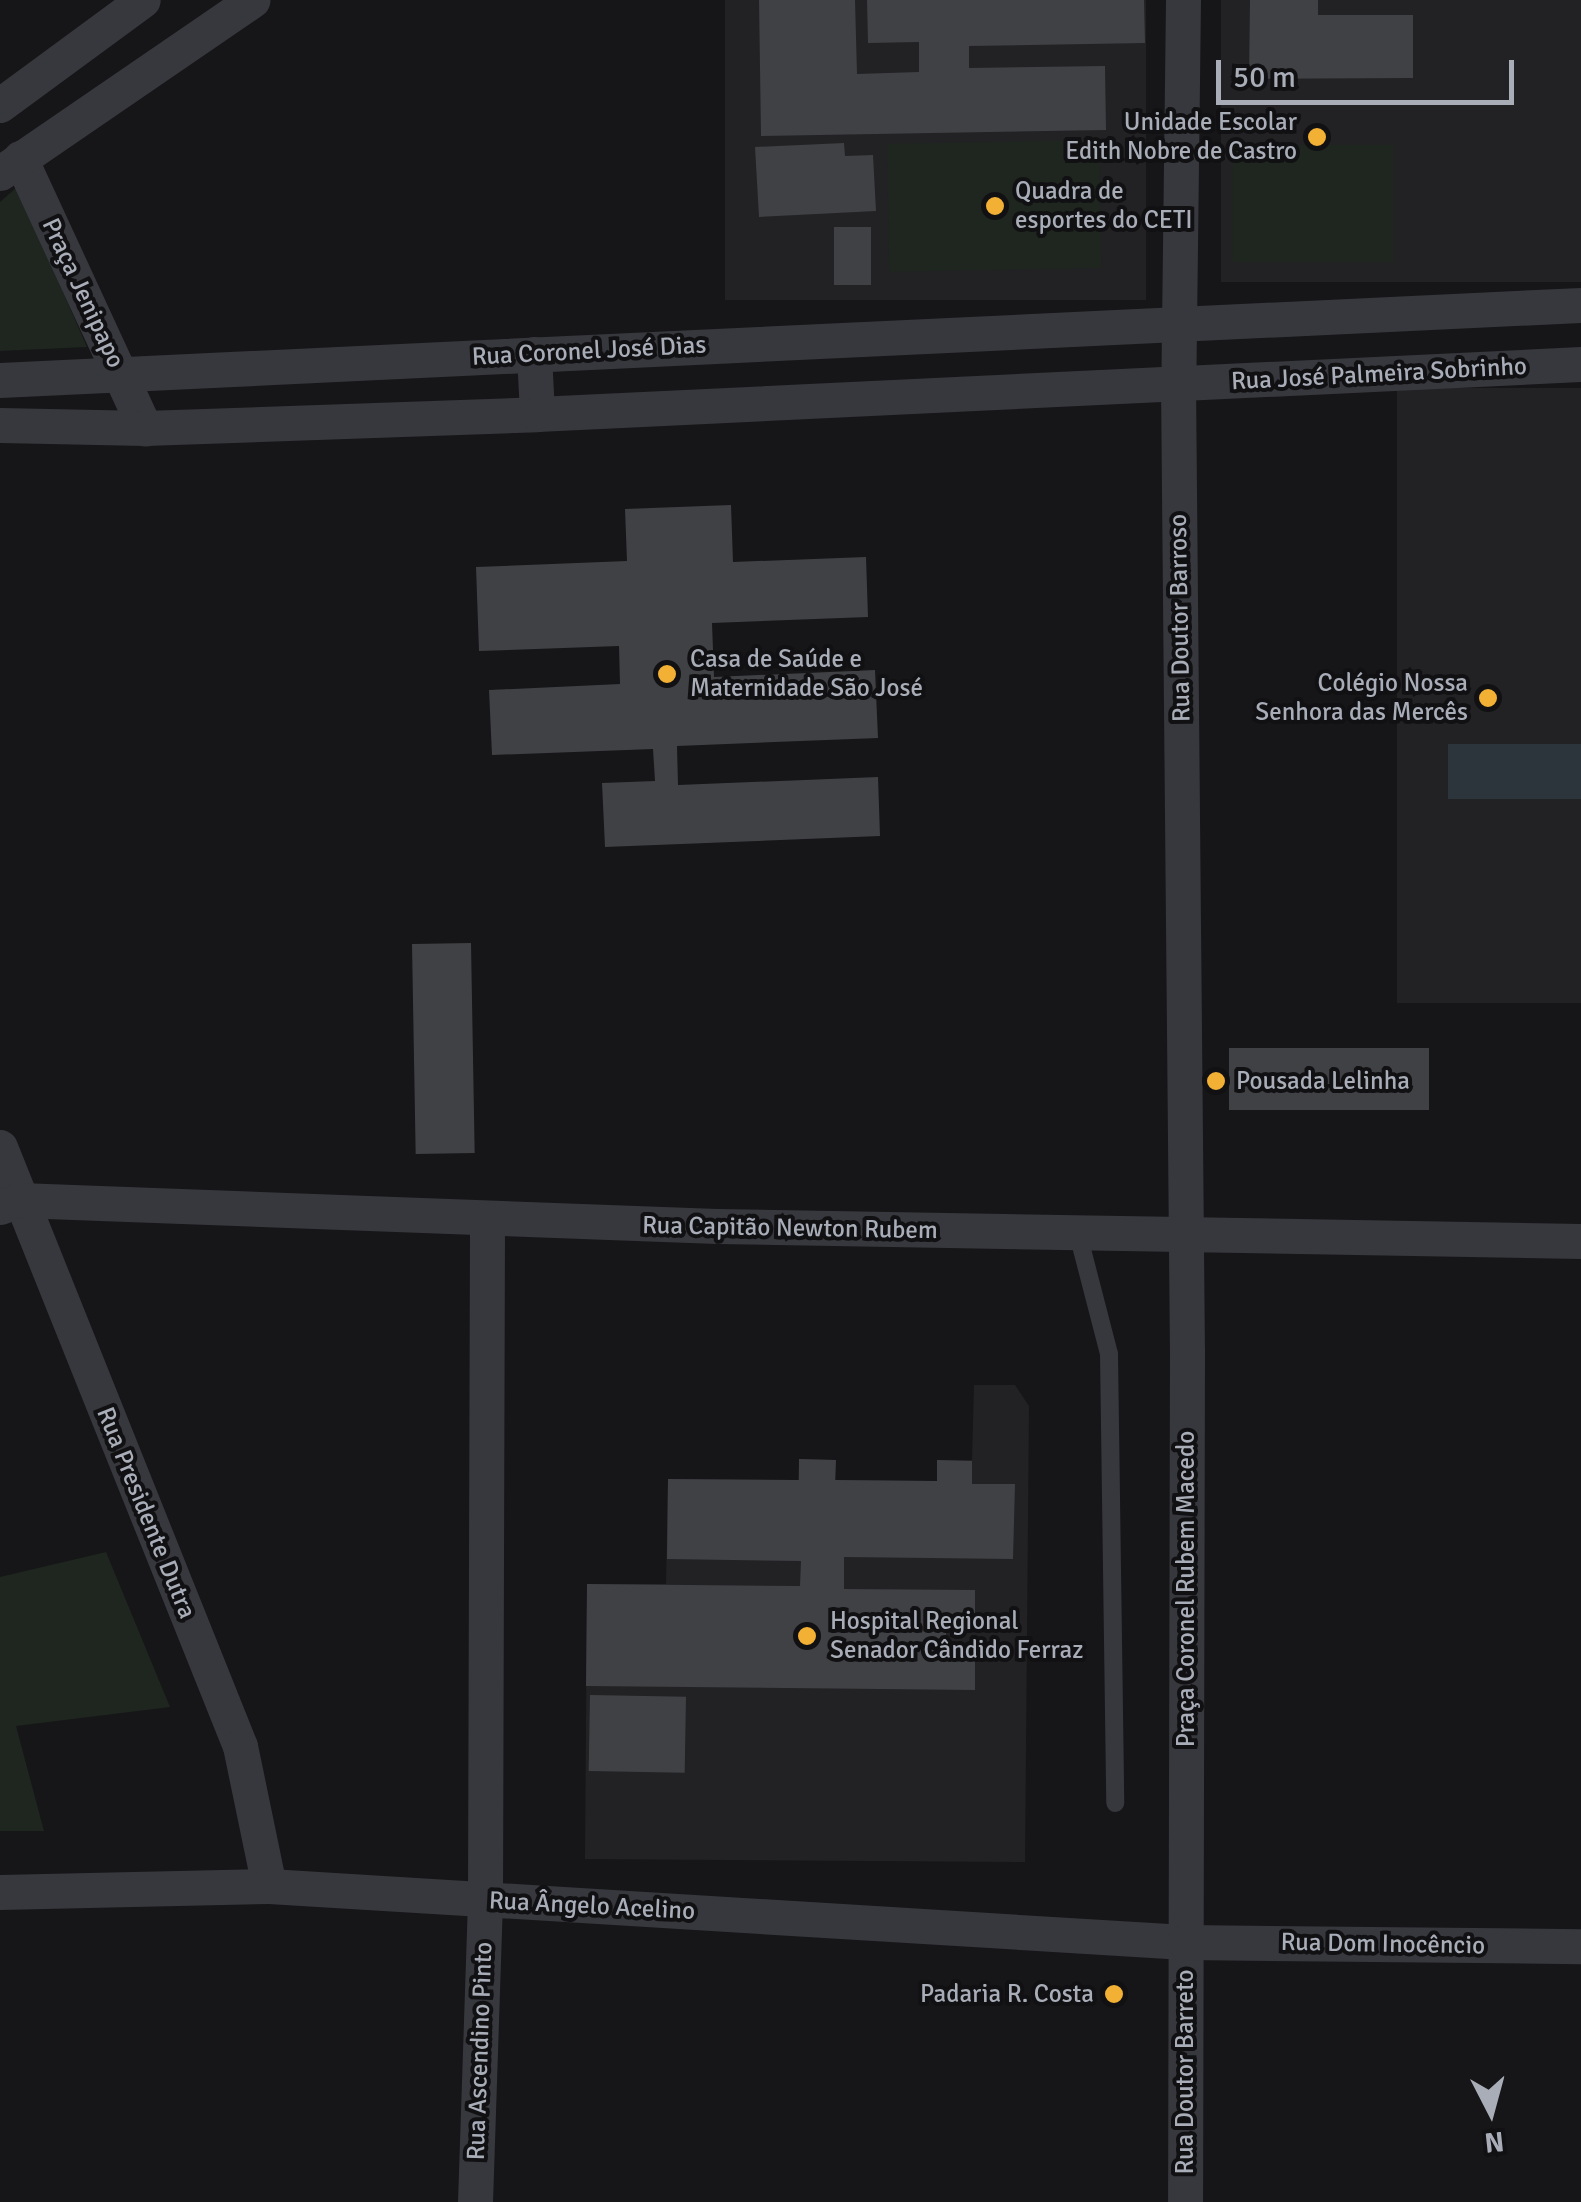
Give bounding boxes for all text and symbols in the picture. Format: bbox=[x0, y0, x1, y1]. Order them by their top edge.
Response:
scale bar bbox=[1221, 40, 1518, 102]
text: 50 m bbox=[1233, 59, 1296, 96]
place label: Unidade Escolar Edith Nobre de Castro bbox=[1065, 108, 1297, 167]
marker: Unidade Escolar Edith Nobre de Castro bbox=[1306, 126, 1328, 148]
place label: Quadra de esportes do CETI bbox=[1015, 177, 1193, 236]
marker: Quadra de esportes do CETI bbox=[984, 195, 1006, 217]
street label: Praça Jenipapo bbox=[35, 213, 131, 373]
street label: Rua Coronel José Dias bbox=[471, 330, 707, 372]
street label: Rua José Palmeira Sobrinho bbox=[1230, 351, 1528, 397]
street label: Rua Doutor Barroso bbox=[1163, 514, 1197, 722]
place label: Casa de Saúde e Maternidade São José bbox=[690, 645, 923, 704]
marker: Casa de Saúde e Maternidade São José bbox=[654, 661, 680, 687]
place label: Colégio Nossa Senhora das Mercês bbox=[1255, 669, 1468, 728]
marker: Colégio Nossa Senhora das Mercês bbox=[1477, 687, 1499, 709]
place label: Pousada Lelinha bbox=[1236, 1066, 1410, 1096]
marker: Pousada Lelinha bbox=[1205, 1070, 1227, 1092]
street label: Rua Capitão Newton Rubem bbox=[642, 1210, 938, 1246]
street label: Rua Presidente Dutra bbox=[90, 1403, 202, 1623]
street label: Praça Coronel Rubem Macedo bbox=[1171, 1431, 1201, 1747]
place label: Hospital Regional Senador Cândido Ferraz bbox=[830, 1607, 1083, 1666]
marker: Hospital Regional Senador Cândido Ferraz bbox=[794, 1623, 820, 1649]
street label: Rua Ângelo Acelino bbox=[488, 1886, 696, 1926]
street label: Rua Dom Inocêncio bbox=[1280, 1927, 1486, 1961]
street label: Rua Ascendino Pinto bbox=[461, 1941, 499, 2161]
street label: Rua Doutor Barreto bbox=[1170, 1969, 1200, 2175]
place label: Padaria R. Costa bbox=[920, 1979, 1094, 2009]
marker: Padaria R. Costa bbox=[1103, 1983, 1125, 2005]
north arrow bbox=[1441, 2062, 1541, 2162]
text: N bbox=[1483, 2124, 1506, 2160]

